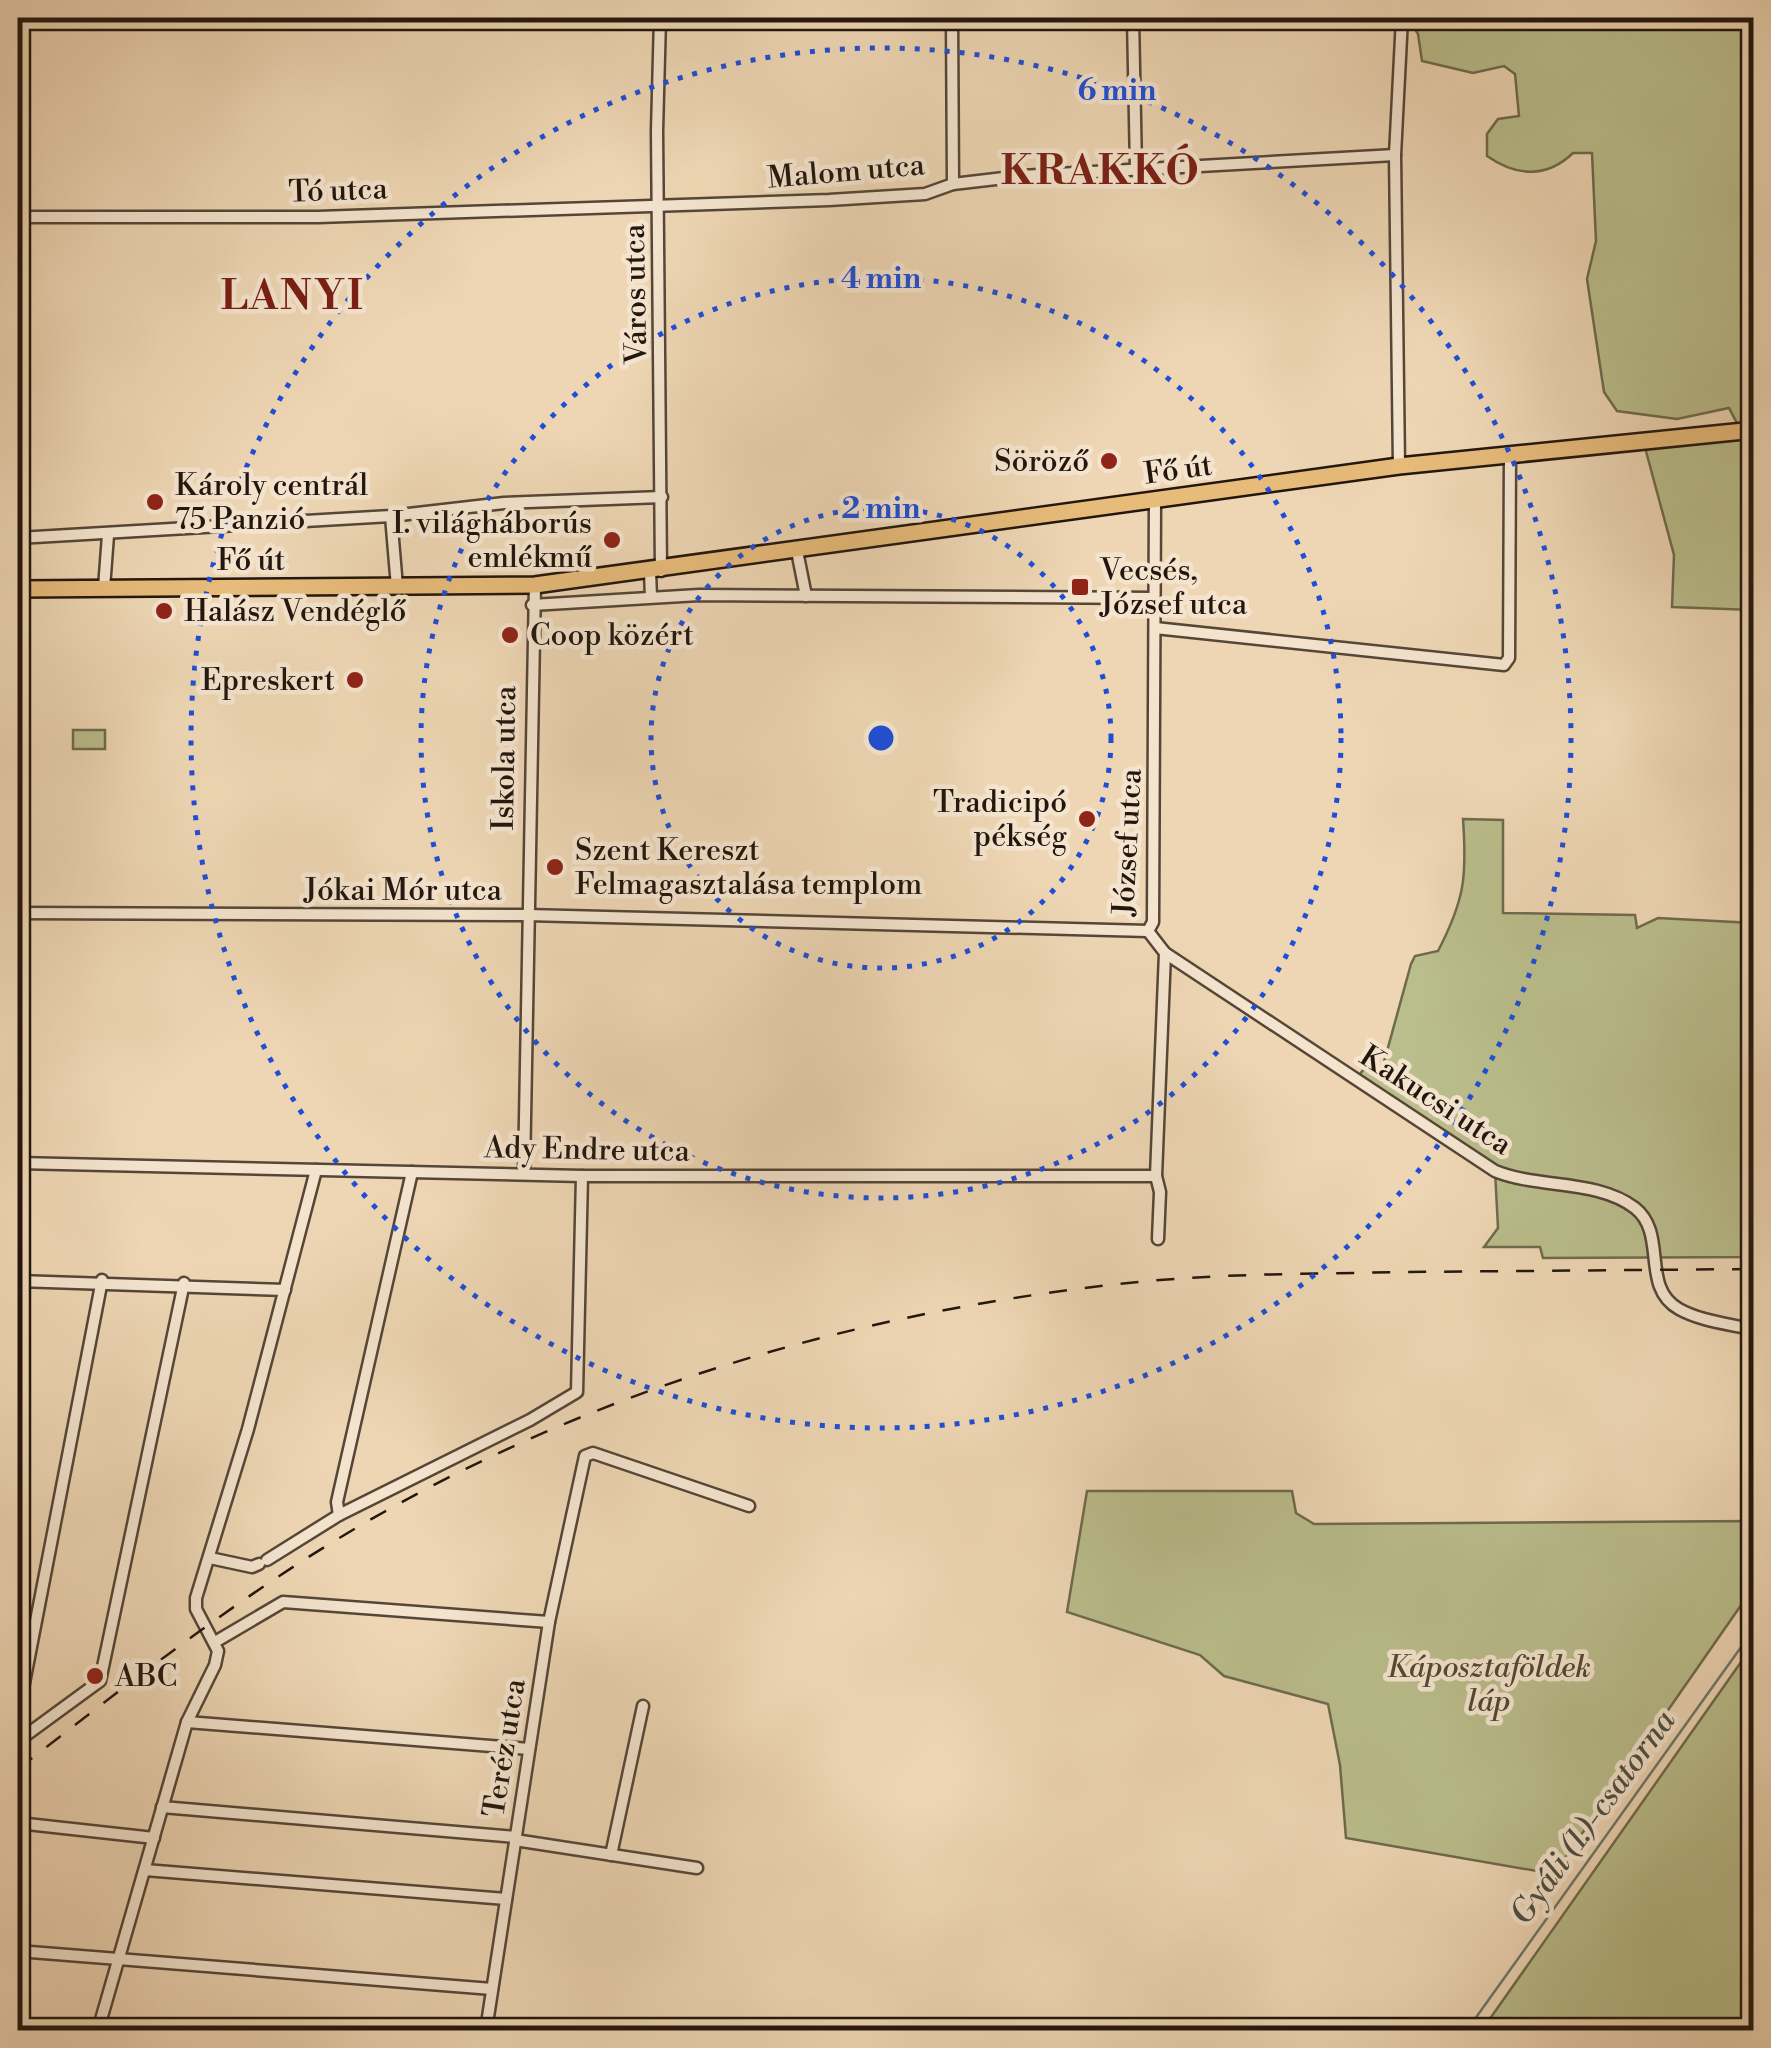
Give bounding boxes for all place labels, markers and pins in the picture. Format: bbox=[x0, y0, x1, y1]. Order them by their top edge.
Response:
place label: Söröző bbox=[994, 443, 1089, 481]
marker: Söröző bbox=[1098, 450, 1120, 472]
place label: Károly centrál 75 Panzió bbox=[175, 467, 368, 539]
marker: Károly centrál 75 Panzió bbox=[144, 491, 166, 513]
place label: I. világháborús emlékmű bbox=[392, 505, 592, 577]
marker: I. világháborús emlékmű bbox=[601, 529, 623, 551]
place label: Vecsés, József utca bbox=[1099, 552, 1248, 624]
marker: Vecsés, József utca bbox=[1069, 576, 1091, 598]
place label: Halász Vendéglő bbox=[184, 593, 407, 631]
marker: Halász Vendéglő bbox=[153, 600, 175, 622]
place label: Coop közért bbox=[530, 617, 694, 655]
marker: Coop közért bbox=[499, 624, 521, 646]
place label: Epreskert bbox=[201, 662, 335, 700]
marker: Epreskert bbox=[344, 669, 366, 691]
centre of rings bbox=[863, 720, 899, 756]
place label: Tradicipó pékség bbox=[933, 784, 1067, 856]
marker: Tradicipó pékség bbox=[1076, 808, 1098, 830]
place label: Szent Kereszt Felmagasztalása templom bbox=[575, 832, 922, 904]
marker: Szent Kereszt Felmagasztalása templom bbox=[544, 856, 566, 878]
place label: ABC bbox=[114, 1658, 177, 1696]
marker: ABC bbox=[84, 1665, 106, 1687]

